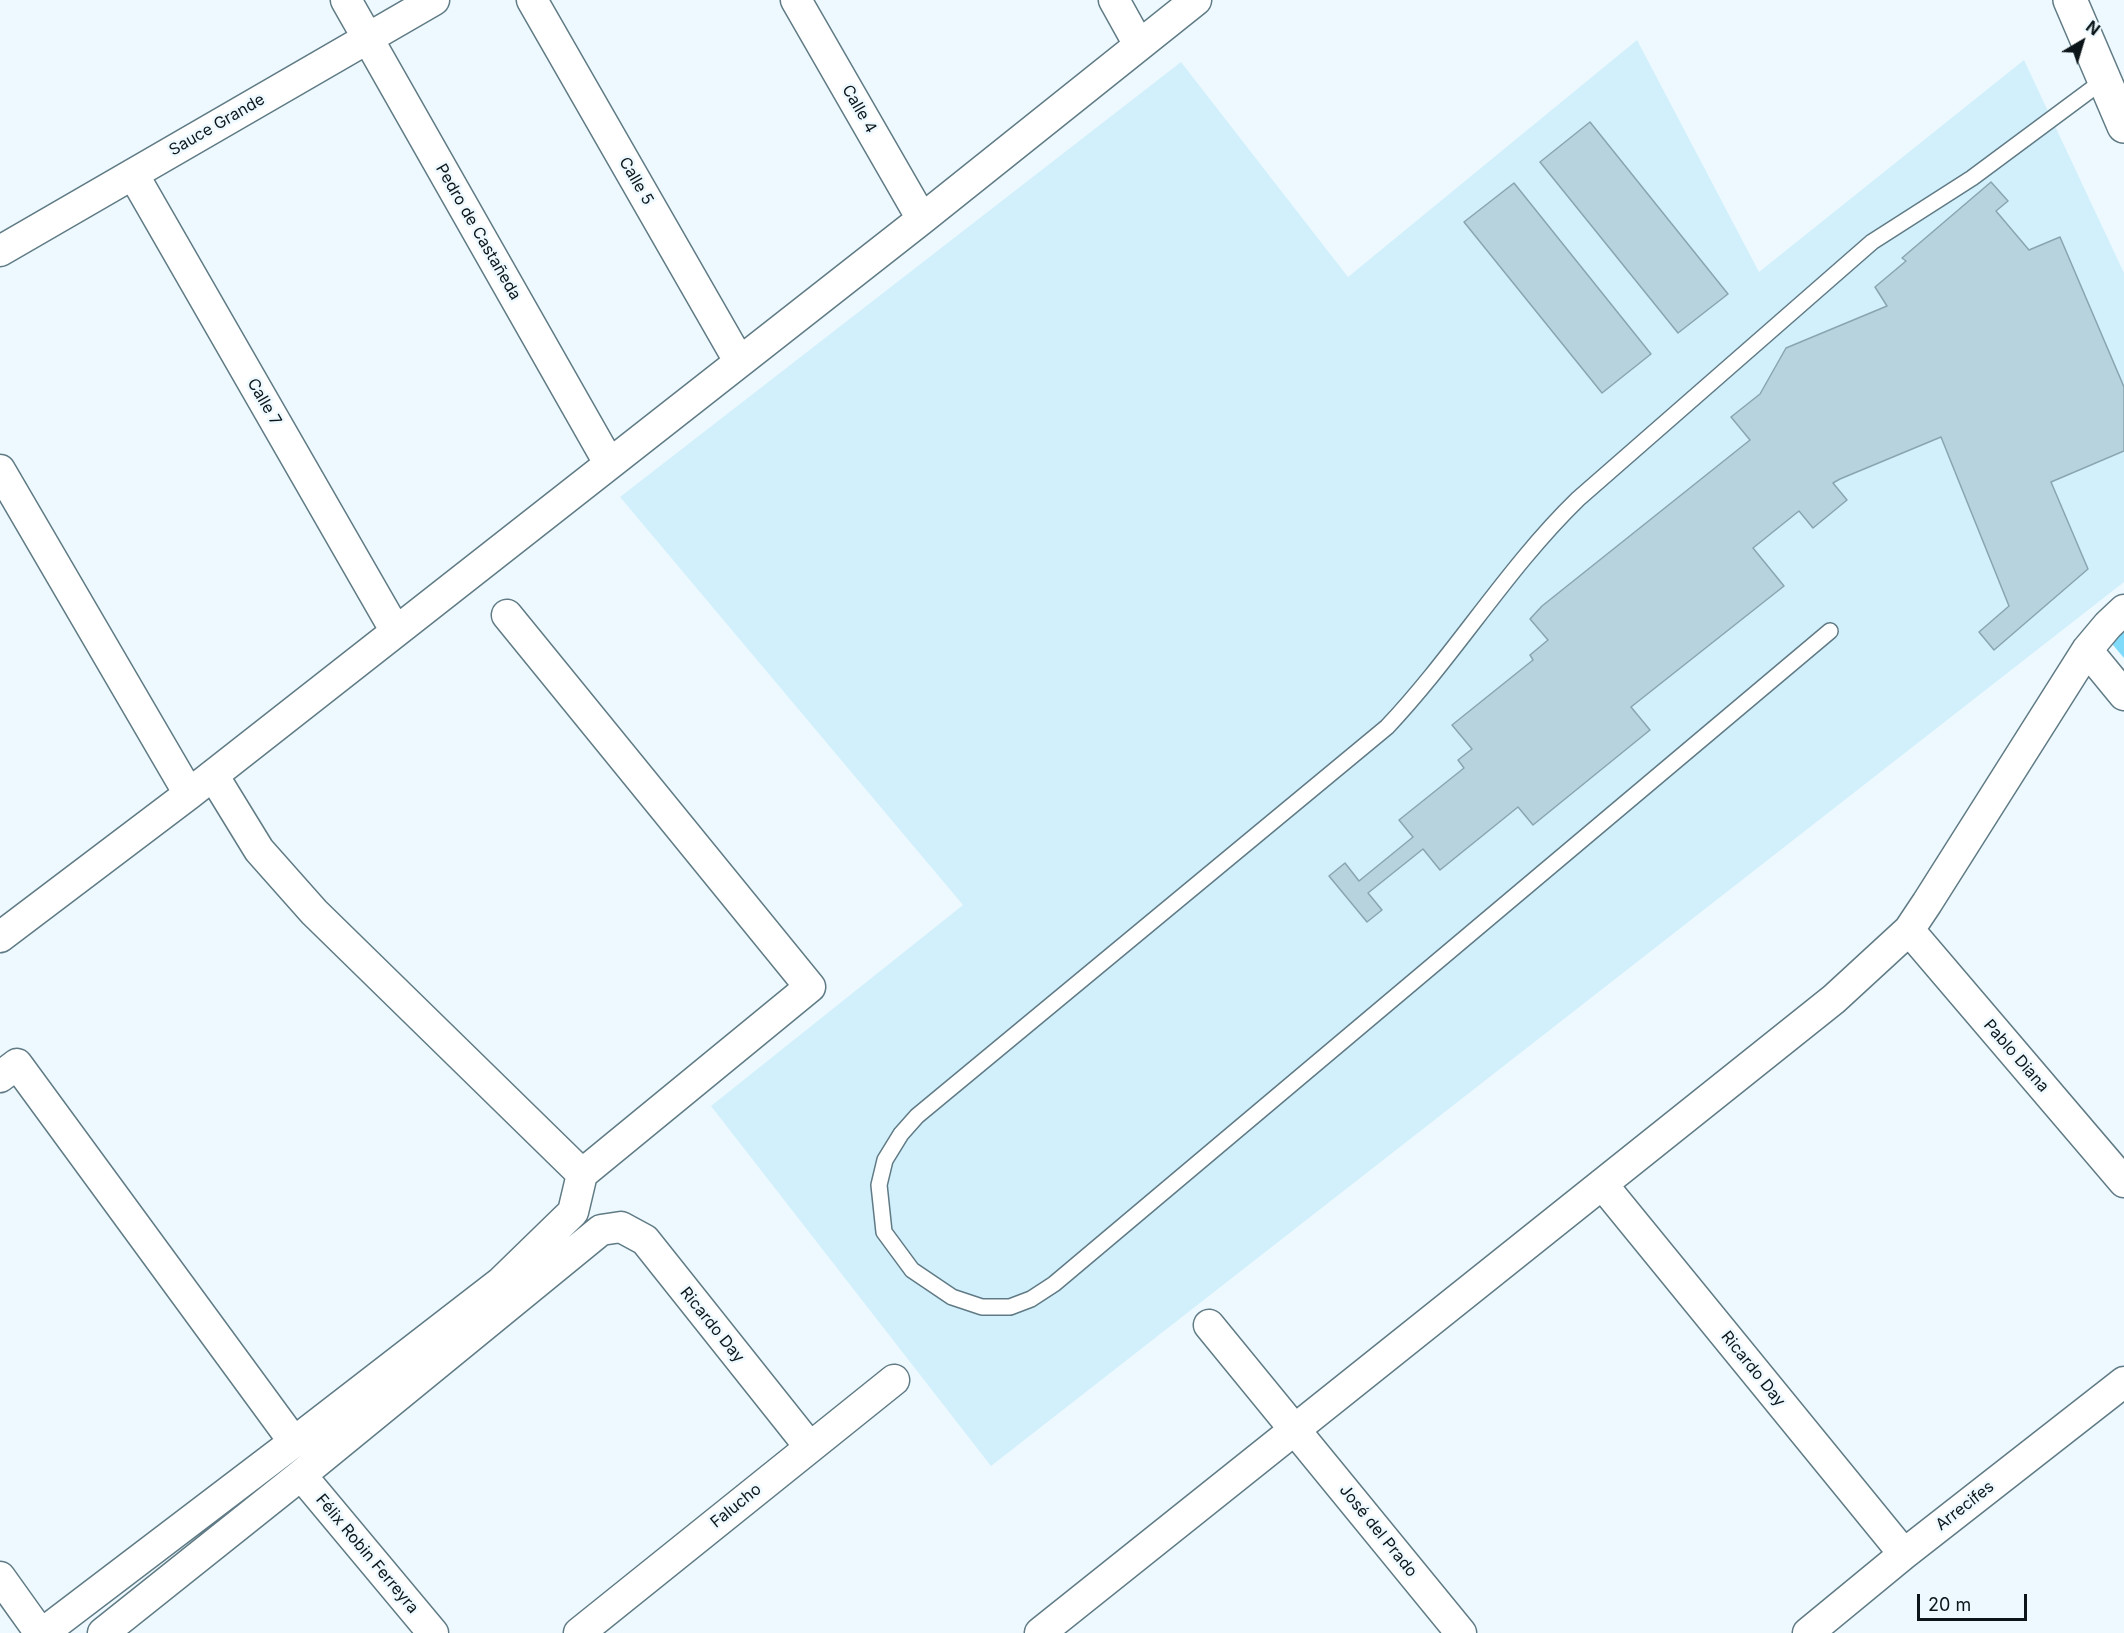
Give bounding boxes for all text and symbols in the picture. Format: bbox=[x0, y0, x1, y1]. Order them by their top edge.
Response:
north arrow bbox=[2052, 12, 2112, 72]
text: N bbox=[2082, 16, 2104, 39]
street label: Calle 4 bbox=[838, 81, 880, 137]
street label: Sauce Grande bbox=[166, 90, 268, 160]
street label: Calle 5 bbox=[615, 154, 657, 208]
street label: Pedro de Castañeda bbox=[431, 161, 525, 303]
street label: Calle 7 bbox=[243, 375, 285, 429]
street label: Pablo Diana bbox=[1979, 1016, 2053, 1096]
street label: Ricardo Day bbox=[676, 1283, 748, 1367]
street label: Ricardo Day bbox=[1717, 1327, 1789, 1411]
street label: Arrecifes bbox=[1932, 1477, 1998, 1535]
street label: Falucho bbox=[707, 1480, 765, 1532]
street label: José del Prado bbox=[1335, 1481, 1421, 1581]
street label: Félix Robin Ferreyra bbox=[312, 1491, 422, 1617]
scale bar bbox=[1920, 1582, 2030, 1620]
text: 20 m bbox=[1928, 1594, 1971, 1615]

